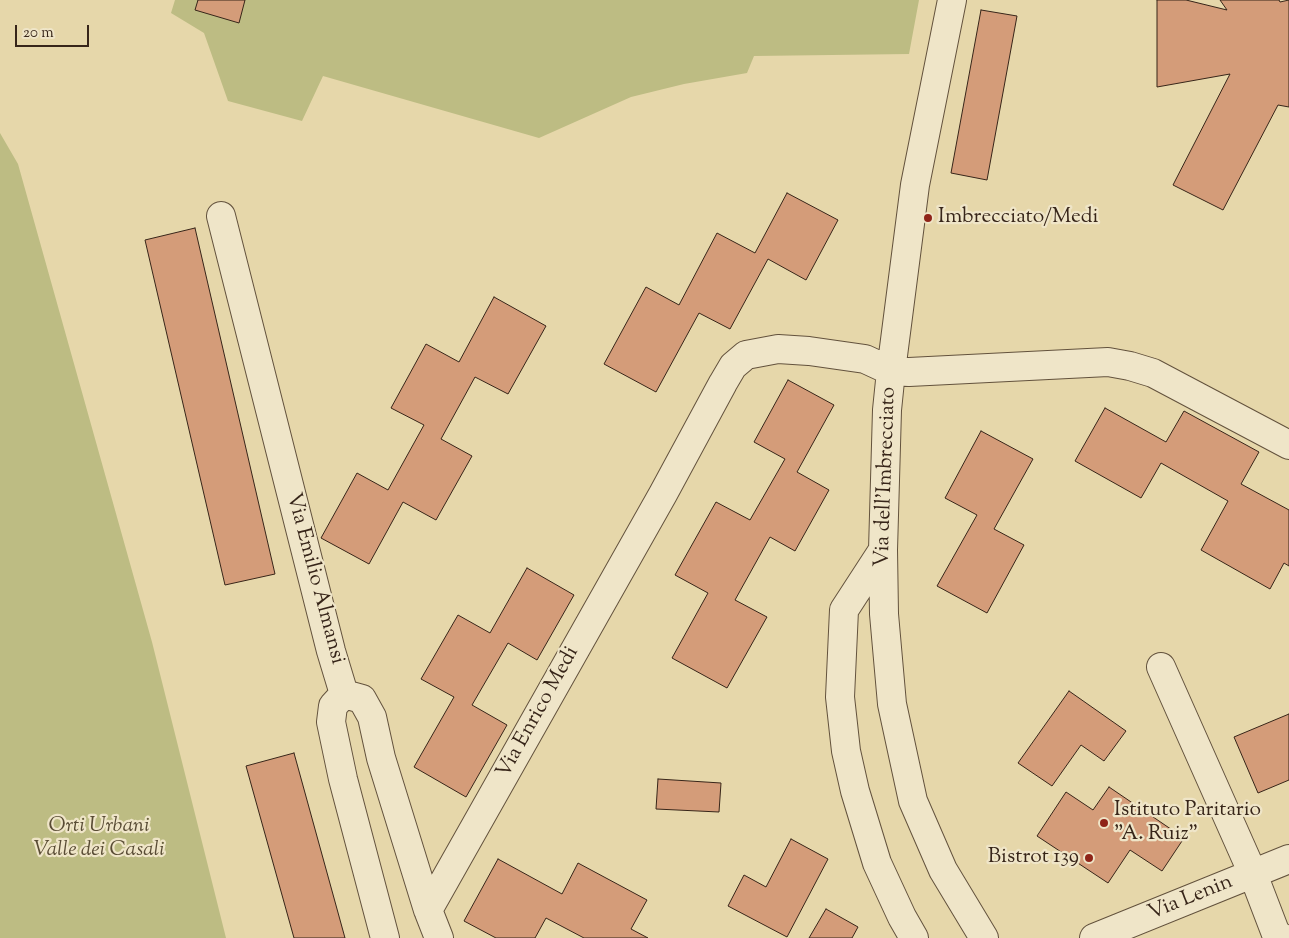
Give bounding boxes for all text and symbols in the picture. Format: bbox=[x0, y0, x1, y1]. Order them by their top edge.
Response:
scale bar bbox=[18, 15, 91, 47]
text: 20 m bbox=[23, 23, 54, 44]
place label: Imbrecciato/Medi bbox=[938, 205, 1099, 231]
marker: Imbrecciato/Medi bbox=[922, 212, 934, 224]
street label: Via dell'Imbrecciato bbox=[871, 386, 903, 568]
street label: Via Emilio Almansi bbox=[279, 491, 349, 667]
street label: Via Enrico Medi bbox=[492, 643, 586, 783]
place label: Istituto Paritario "A. Ruiz" bbox=[1114, 798, 1261, 848]
park label: Orti Urbani Valle dei Casali bbox=[33, 814, 165, 864]
marker: Istituto Paritario "A. Ruiz" bbox=[1098, 817, 1110, 829]
place label: Bistrot 139 bbox=[988, 845, 1079, 871]
marker: Bistrot 139 bbox=[1083, 852, 1095, 864]
street label: Via Lenin bbox=[1145, 871, 1237, 927]

